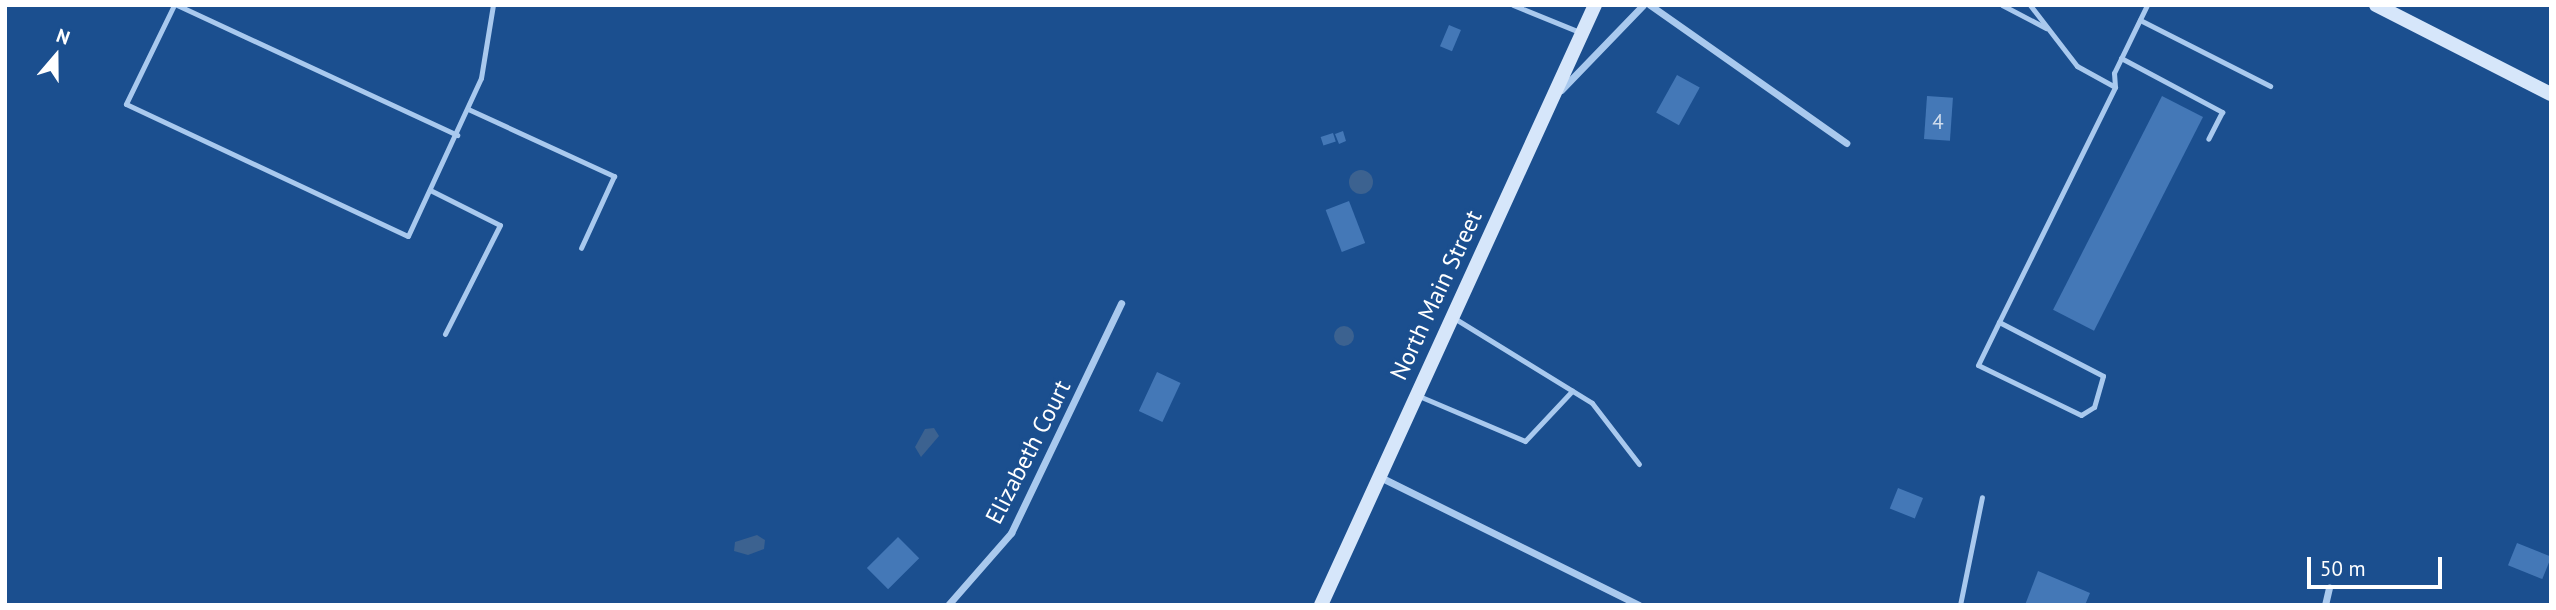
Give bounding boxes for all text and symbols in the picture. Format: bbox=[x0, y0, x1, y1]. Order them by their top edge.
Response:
north arrow bbox=[21, 21, 91, 91]
text: N bbox=[53, 23, 73, 50]
house number: 4 bbox=[1932, 109, 1944, 135]
street label: North Main Street bbox=[1384, 206, 1488, 384]
street label: Elizabeth Court bbox=[979, 375, 1077, 529]
scale bar bbox=[2311, 544, 2446, 588]
text: 50 m bbox=[2320, 555, 2366, 582]

